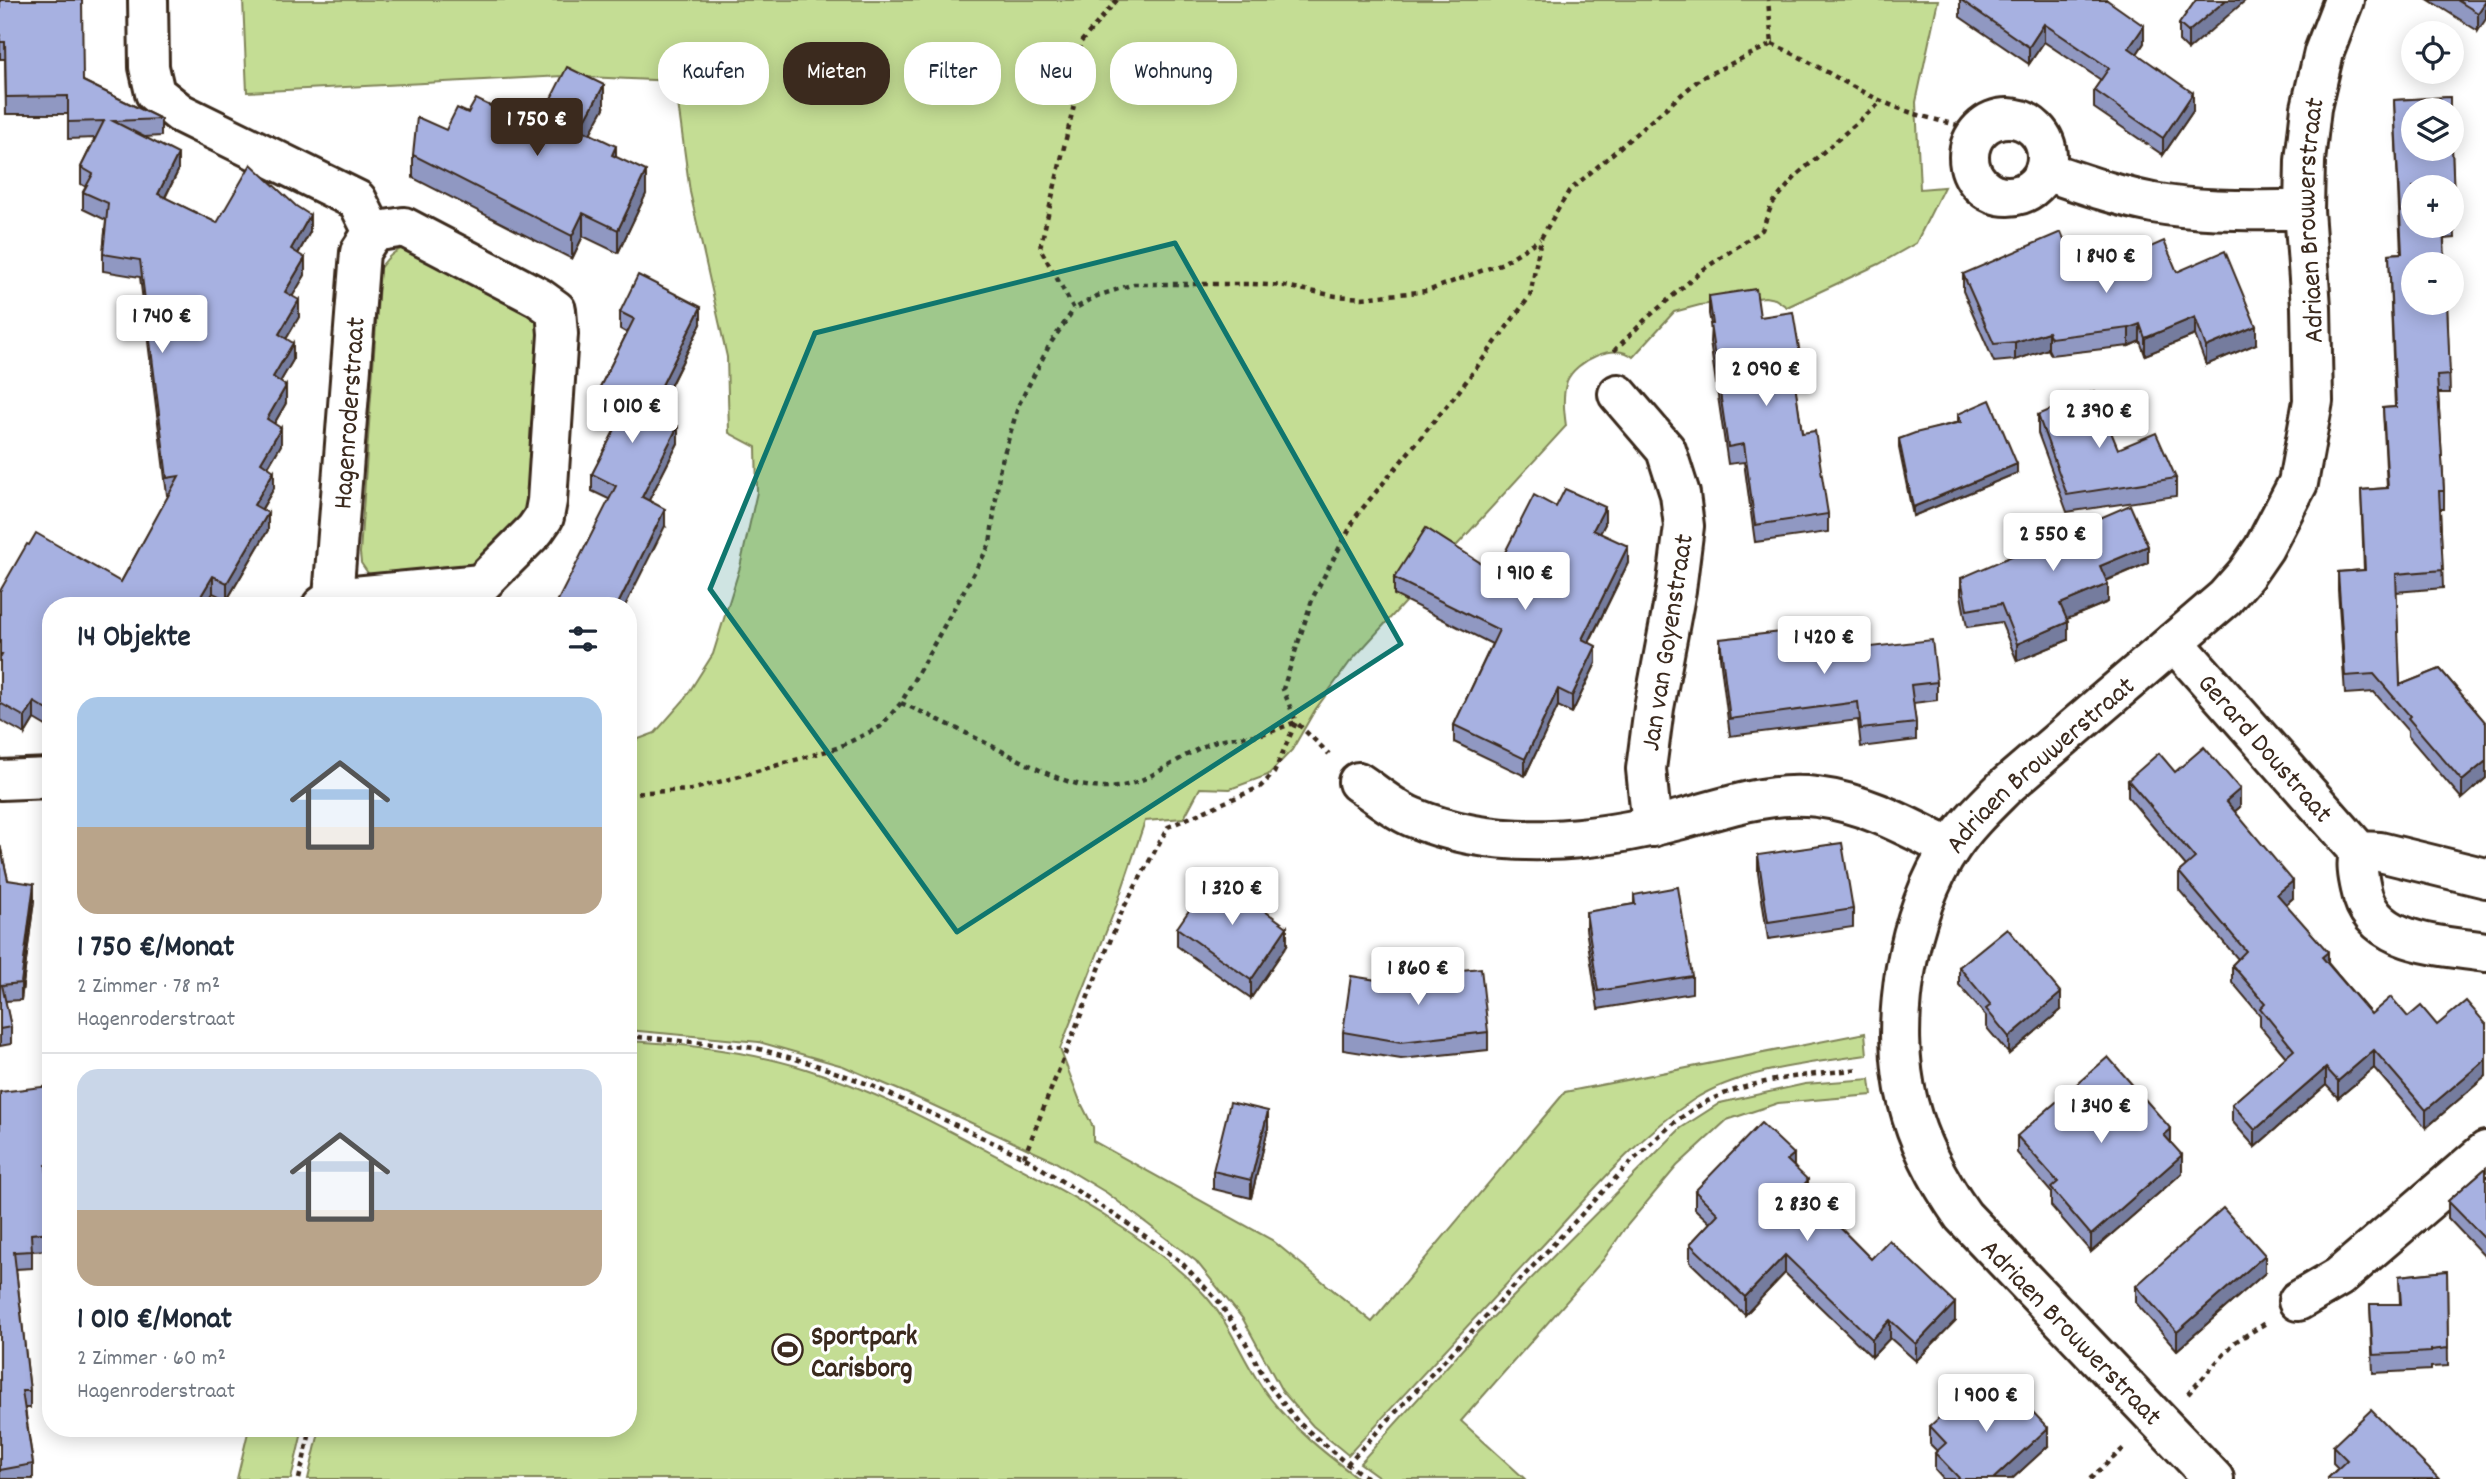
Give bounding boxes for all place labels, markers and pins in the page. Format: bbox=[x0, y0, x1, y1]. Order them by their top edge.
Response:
pin: 1 750 € bbox=[472, 99, 602, 158]
pin: 1 840 € bbox=[2041, 236, 2171, 295]
pin: 1 740 € bbox=[97, 296, 227, 355]
pin: 2 090 € bbox=[1701, 348, 1831, 408]
pin: 1 010 € bbox=[567, 386, 697, 445]
pin: 2 390 € bbox=[2034, 391, 2164, 450]
pin: 2 550 € bbox=[1988, 514, 2118, 573]
pin: 1 910 € bbox=[1460, 552, 1590, 612]
pin: 1 420 € bbox=[1759, 616, 1889, 676]
pin: 1 320 € bbox=[1167, 867, 1297, 927]
pin: 1 860 € bbox=[1353, 948, 1483, 1007]
pin: 1 340 € bbox=[2036, 1086, 2166, 1145]
pin: 2 830 € bbox=[1742, 1184, 1872, 1243]
place label: Sportpark Carisborg bbox=[811, 1319, 917, 1391]
sports icon: Sportpark Carisborg bbox=[771, 1333, 805, 1367]
pin: 1 900 € bbox=[1921, 1374, 2051, 1434]

